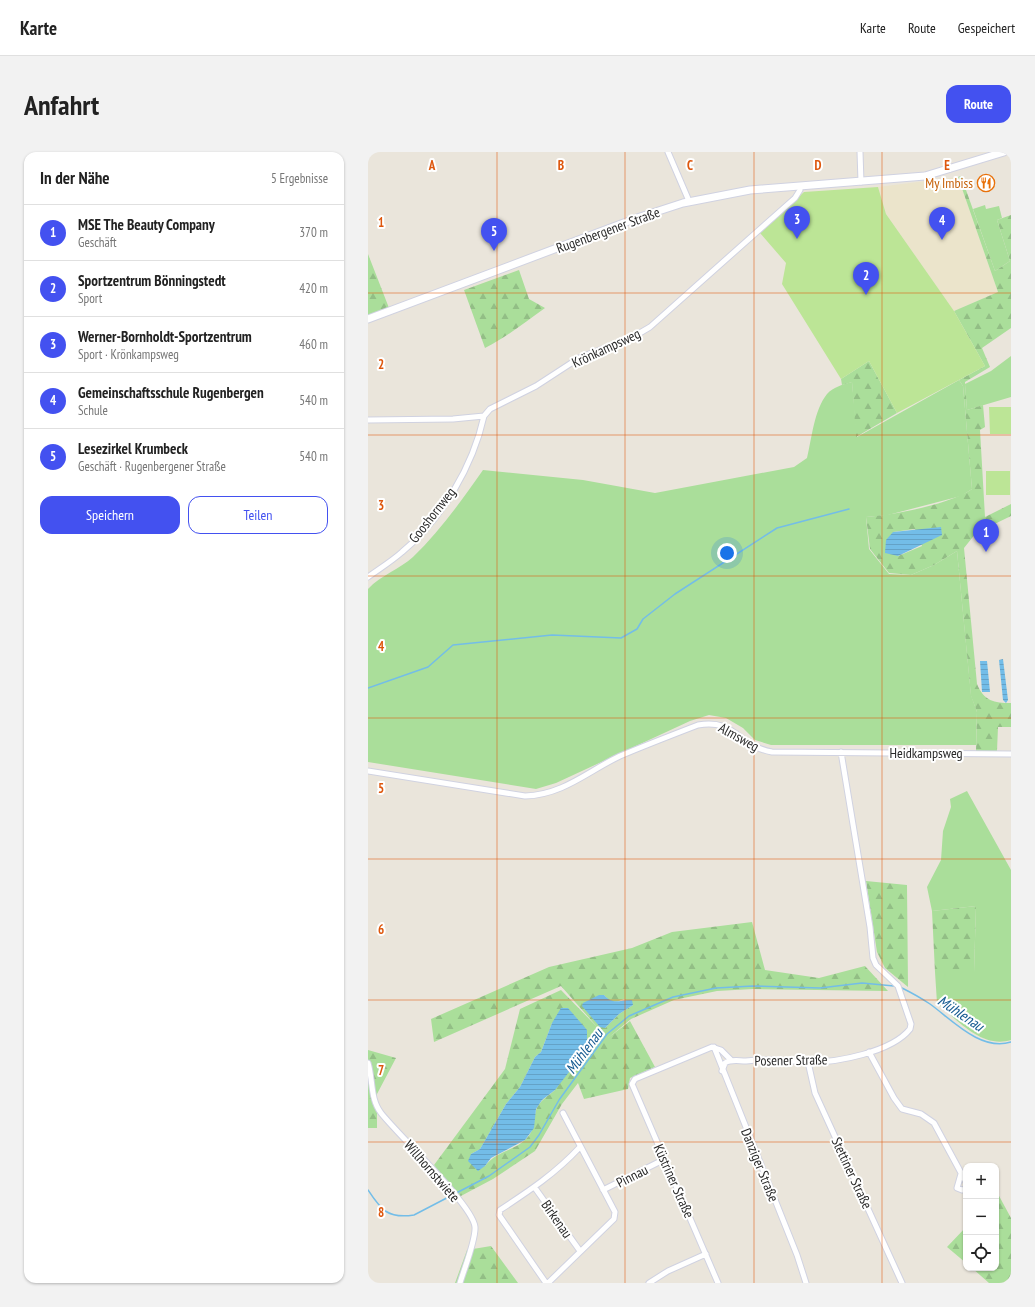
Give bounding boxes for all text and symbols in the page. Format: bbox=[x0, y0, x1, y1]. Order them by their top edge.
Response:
text: Karte bbox=[20, 16, 57, 40]
text: Karte bbox=[860, 19, 886, 37]
text: Route bbox=[908, 19, 936, 37]
text: Gespeichert bbox=[958, 19, 1015, 37]
button: Route bbox=[946, 85, 1011, 123]
text: Anfahrt bbox=[24, 86, 99, 123]
text: A bbox=[428, 157, 436, 174]
text: B bbox=[558, 157, 564, 174]
text: C bbox=[687, 157, 693, 174]
text: D bbox=[815, 157, 822, 174]
text: E bbox=[944, 157, 950, 174]
text: In der Nähe bbox=[40, 167, 110, 189]
text: 5 Ergebnisse bbox=[271, 170, 328, 187]
restaurant icon: My Imbiss bbox=[976, 173, 996, 193]
place label: My Imbiss bbox=[925, 174, 973, 192]
street label: Rugenbergener Straße bbox=[554, 203, 662, 257]
pin: 3 bbox=[784, 206, 810, 239]
pin: 4 bbox=[929, 207, 955, 240]
text: 1 bbox=[378, 214, 384, 231]
text: MSE The Beauty Company bbox=[78, 215, 215, 234]
pin: 5 bbox=[481, 218, 507, 251]
text: 1 bbox=[50, 224, 56, 241]
text: 370 m bbox=[299, 224, 328, 241]
text: Geschäft bbox=[78, 234, 116, 251]
pin: 2 bbox=[853, 262, 879, 295]
text: Sportzentrum Bönningstedt bbox=[78, 271, 226, 290]
text: 2 bbox=[50, 280, 56, 297]
text: 420 m bbox=[299, 280, 328, 297]
text: Sport bbox=[78, 290, 102, 307]
street label: Krönkampsweg bbox=[569, 324, 643, 372]
text: Werner-Bornholdt-Sportzentrum bbox=[78, 327, 252, 346]
text: 3 bbox=[50, 336, 56, 353]
text: 460 m bbox=[299, 336, 328, 353]
text: Sport · Krönkampsweg bbox=[78, 346, 179, 363]
text: 2 bbox=[378, 356, 384, 373]
text: Gemeinschaftsschule Rugenbergen bbox=[78, 383, 264, 402]
text: 4 bbox=[50, 392, 56, 409]
text: 540 m bbox=[299, 392, 328, 409]
text: Schule bbox=[78, 402, 108, 419]
text: Lesezirkel Krumbeck bbox=[78, 439, 188, 458]
text: 5 bbox=[50, 448, 56, 465]
text: 540 m bbox=[299, 448, 328, 465]
text: Geschäft · Rugenbergener Straße bbox=[78, 458, 226, 475]
street label: Gooshornweg bbox=[405, 484, 459, 546]
button: Speichern bbox=[40, 496, 180, 534]
button: Teilen bbox=[188, 496, 328, 534]
text: 3 bbox=[378, 497, 384, 514]
pin: 1 bbox=[973, 519, 999, 552]
your location bbox=[717, 543, 737, 563]
text: 4 bbox=[378, 638, 385, 655]
street label: Almsweg bbox=[716, 719, 762, 755]
street label: Heidkampsweg bbox=[889, 744, 963, 762]
text: 5 bbox=[378, 780, 384, 797]
text: 6 bbox=[378, 921, 384, 938]
water label: Mühlenau bbox=[934, 991, 989, 1036]
water label: Mühlenau bbox=[561, 1023, 608, 1077]
street label: Posener Straße bbox=[754, 1050, 828, 1070]
text: 7 bbox=[378, 1062, 384, 1079]
street label: Danziger Straße bbox=[737, 1126, 783, 1205]
street label: Stettiner Straße bbox=[828, 1134, 876, 1212]
street label: Willhornstwiete bbox=[400, 1136, 464, 1206]
street label: Küstriner Straße bbox=[650, 1141, 698, 1221]
street label: Pinnau bbox=[613, 1160, 651, 1192]
map controls bbox=[963, 1163, 999, 1271]
button: + bbox=[963, 1163, 999, 1199]
street label: Birkenau bbox=[537, 1196, 577, 1242]
button: − bbox=[963, 1199, 999, 1235]
text: 8 bbox=[378, 1204, 384, 1221]
button: locate bbox=[963, 1235, 999, 1271]

